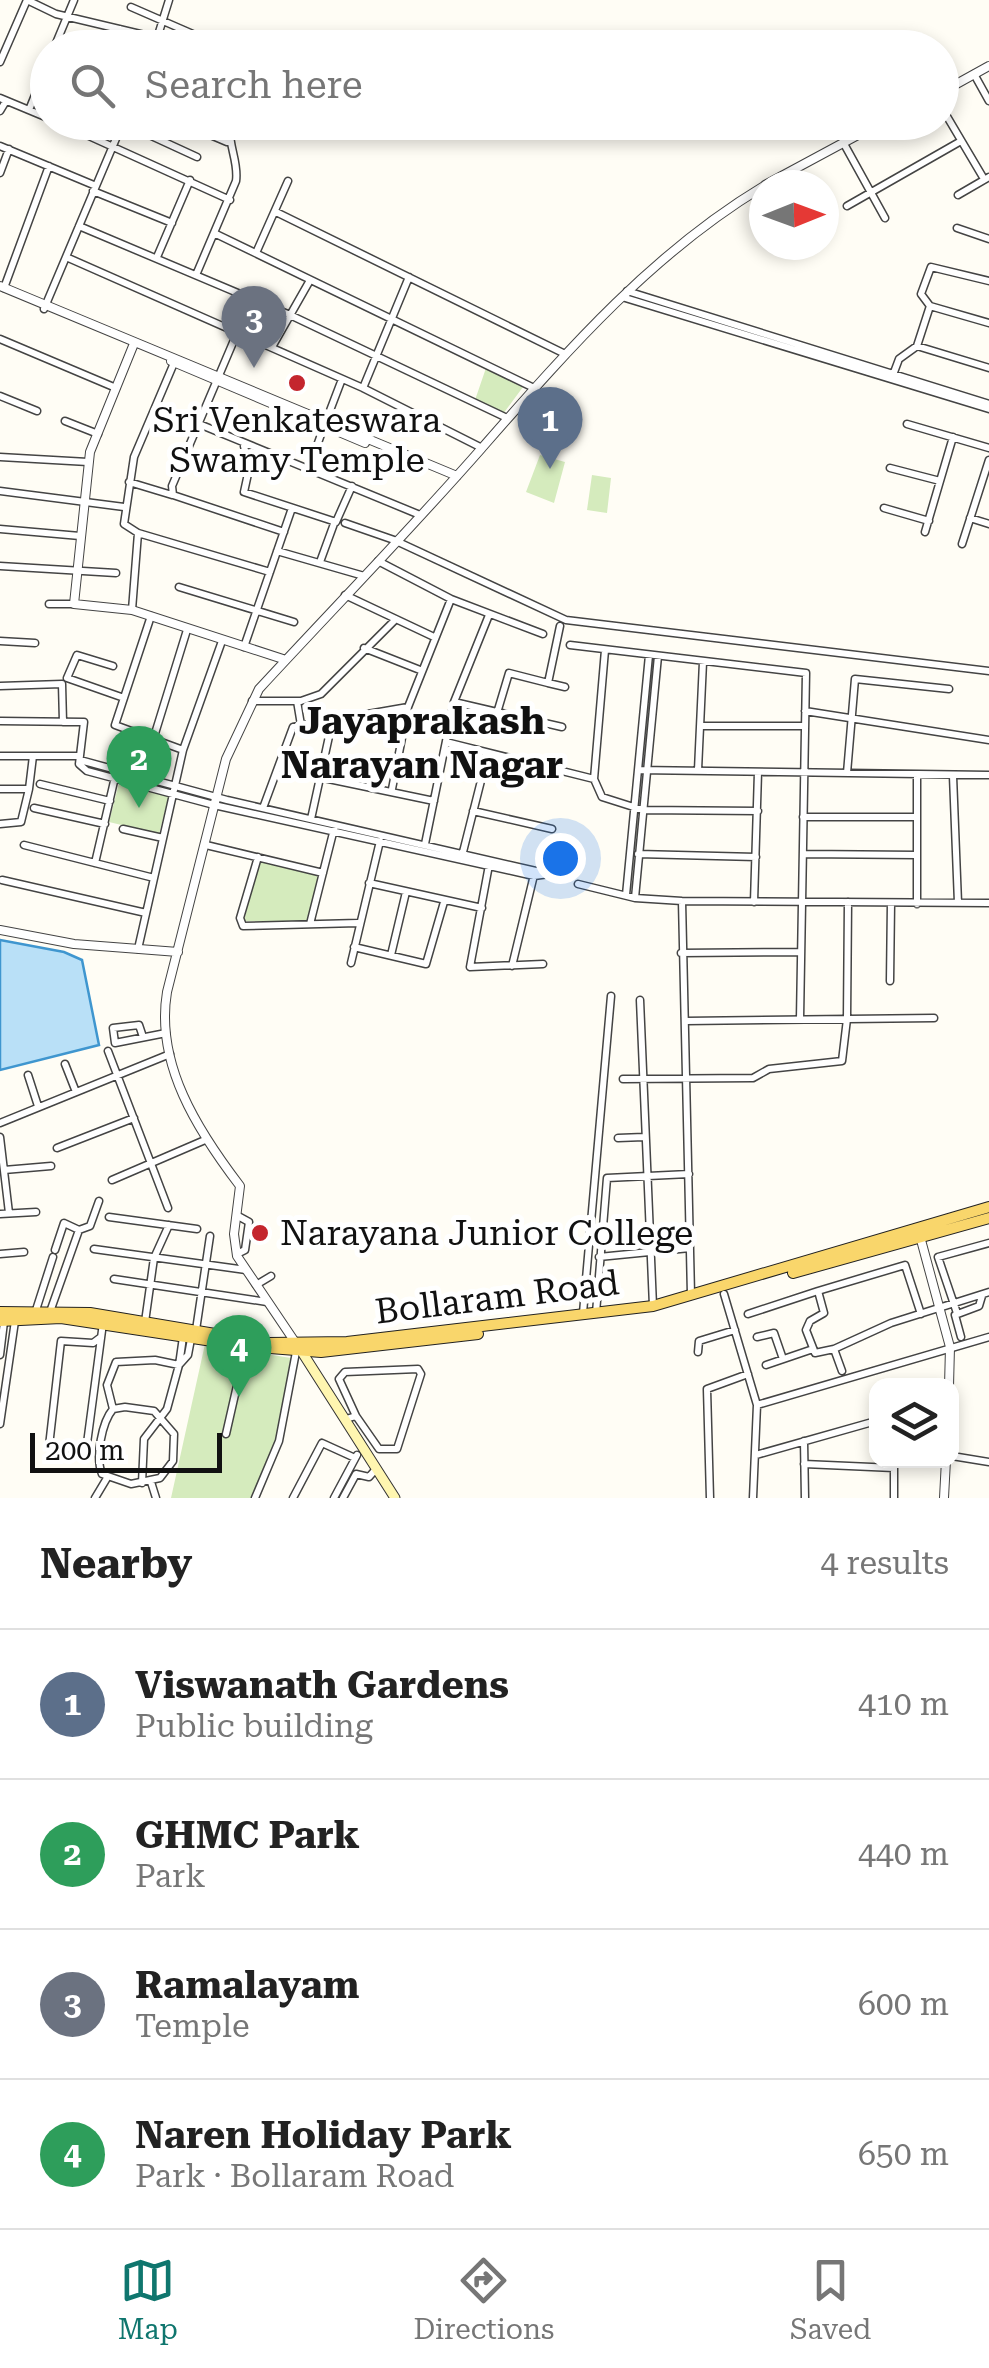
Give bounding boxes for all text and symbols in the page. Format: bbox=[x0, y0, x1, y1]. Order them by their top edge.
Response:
search box bbox=[30, 30, 959, 140]
icon: search bbox=[65, 58, 120, 113]
text: Search here bbox=[145, 63, 363, 107]
north arrow bbox=[749, 170, 839, 260]
pin: 3 bbox=[222, 286, 286, 368]
marker: Sri Venkateswara Swamy Temple bbox=[286, 372, 308, 394]
pin: 1 bbox=[518, 386, 582, 469]
place label: Sri Venkateswara Swamy Temple bbox=[153, 400, 441, 481]
district label: Jayaprakash Narayan Nagar bbox=[281, 699, 563, 788]
pin: 2 bbox=[106, 726, 172, 808]
your location bbox=[535, 833, 586, 884]
place label: Narayana Junior College bbox=[280, 1213, 693, 1254]
marker: Narayana Junior College bbox=[249, 1222, 271, 1244]
street label: Bollaram Road bbox=[373, 1262, 621, 1333]
pin: 4 bbox=[206, 1314, 272, 1397]
map controls bbox=[869, 1378, 959, 1468]
button: layers bbox=[869, 1378, 959, 1468]
scale bar bbox=[30, 1428, 222, 1472]
text: 200 m bbox=[45, 1434, 125, 1467]
text: Nearby bbox=[40, 1539, 192, 1588]
text: 4 results bbox=[821, 1544, 949, 1582]
text: Viswanath Gardens bbox=[135, 1663, 509, 1707]
text: 1 bbox=[64, 1685, 81, 1723]
text: 410 m bbox=[858, 1685, 949, 1723]
text: Public building bbox=[135, 1707, 373, 1745]
text: GHMC Park bbox=[135, 1813, 360, 1857]
text: 2 bbox=[64, 1835, 81, 1873]
text: 440 m bbox=[858, 1835, 949, 1873]
text: Park bbox=[135, 1857, 206, 1895]
text: Ramalayam bbox=[135, 1963, 359, 2007]
text: 3 bbox=[64, 1985, 81, 2023]
text: 600 m bbox=[858, 1985, 949, 2023]
text: Temple bbox=[135, 2007, 249, 2045]
text: Naren Holiday Park bbox=[135, 2113, 512, 2157]
text: 4 bbox=[64, 2135, 81, 2173]
text: 650 m bbox=[858, 2135, 949, 2173]
text: Park · Bollaram Road bbox=[135, 2157, 454, 2195]
tab: Map bbox=[118, 2253, 178, 2346]
tab: Directions bbox=[413, 2253, 554, 2346]
tab: Saved bbox=[790, 2253, 871, 2346]

